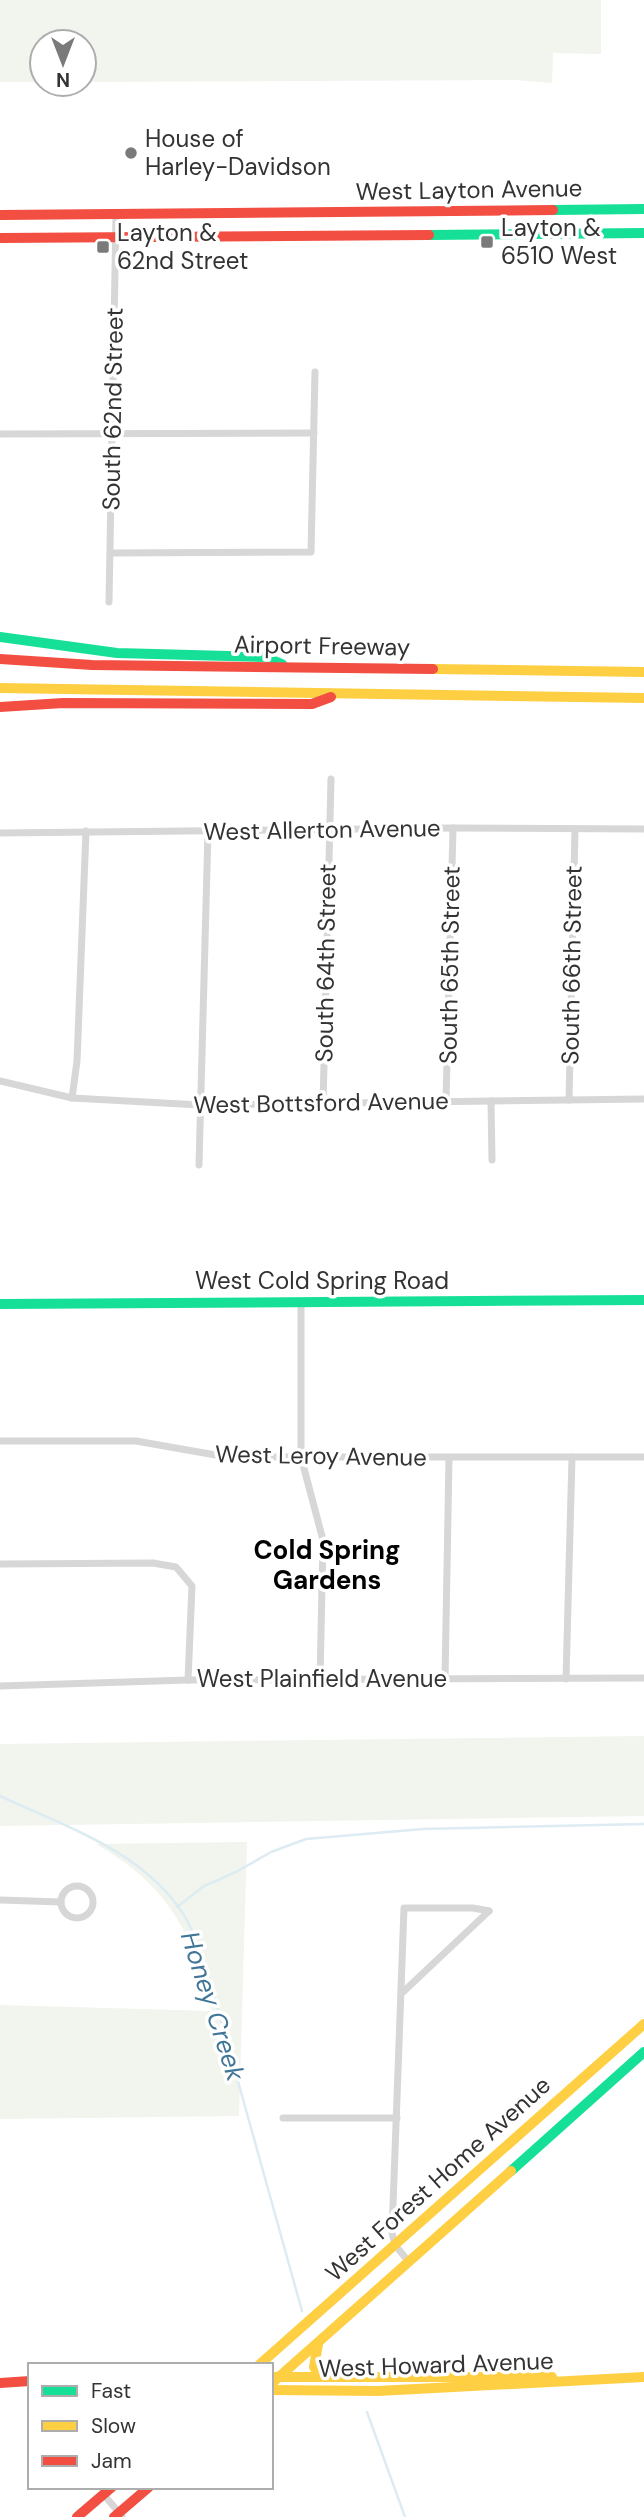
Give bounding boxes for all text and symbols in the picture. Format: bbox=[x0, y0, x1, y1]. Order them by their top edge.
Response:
north arrow bbox=[28, 28, 98, 98]
text: N bbox=[56, 67, 70, 92]
place label: House of Harley-Davidson bbox=[145, 123, 331, 182]
marker: House of Harley-Davidson bbox=[123, 145, 139, 161]
street label: West Layton Avenue bbox=[355, 172, 583, 207]
place label: Layton & 6510 West bbox=[501, 212, 617, 271]
place label: Layton & 62nd Street bbox=[117, 217, 249, 276]
marker: Layton & 6510 West bbox=[479, 234, 495, 250]
marker: Layton & 62nd Street bbox=[95, 239, 111, 255]
street label: South 62nd Street bbox=[95, 307, 130, 511]
street label: Airport Freeway bbox=[234, 628, 411, 663]
street label: West Allerton Avenue bbox=[203, 812, 441, 847]
street label: South 64th Street bbox=[308, 863, 343, 1063]
street label: South 66th Street bbox=[554, 865, 589, 1065]
street label: South 65th Street bbox=[432, 866, 467, 1064]
street label: West Bottsford Avenue bbox=[193, 1085, 449, 1120]
street label: West Cold Spring Road bbox=[195, 1265, 449, 1296]
street label: West Leroy Avenue bbox=[215, 1438, 427, 1473]
district label: Cold Spring Gardens bbox=[253, 1533, 401, 1597]
street label: West Plainfield Avenue bbox=[197, 1663, 447, 1694]
water label: Honey Creek bbox=[173, 1927, 253, 2086]
street label: West Forest Home Avenue bbox=[319, 2069, 557, 2288]
street label: West Howard Avenue bbox=[318, 2345, 554, 2384]
legend bbox=[28, 2363, 273, 2489]
text: Fast bbox=[91, 2377, 131, 2405]
text: Slow bbox=[91, 2412, 136, 2440]
text: Jam bbox=[91, 2447, 132, 2475]

